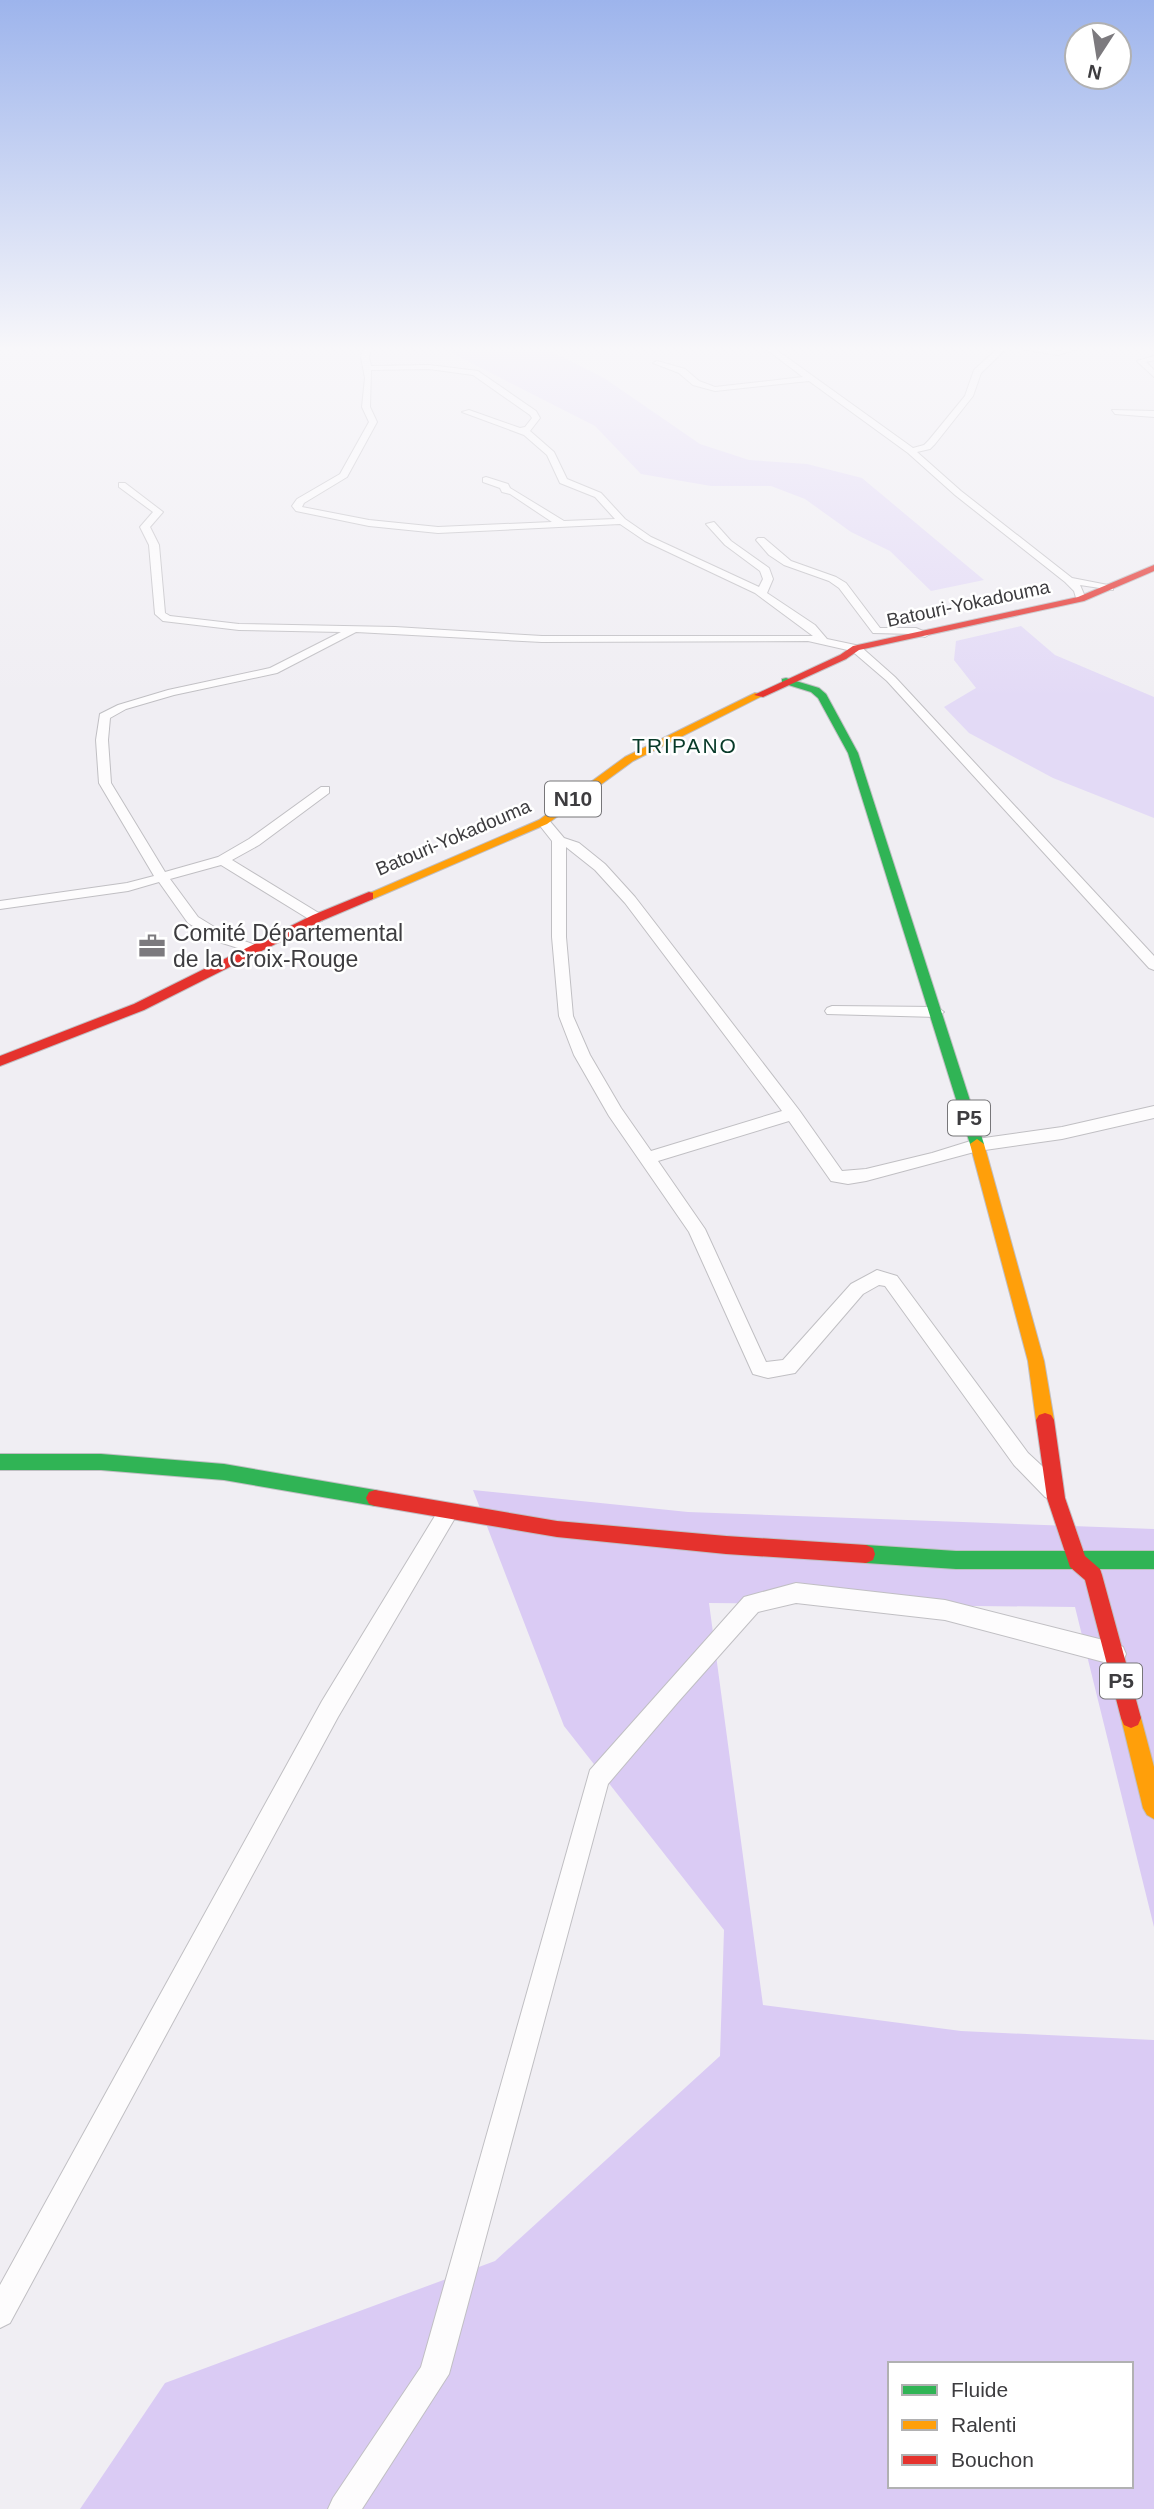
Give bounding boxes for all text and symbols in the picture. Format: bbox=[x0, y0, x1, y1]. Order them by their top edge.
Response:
north arrow bbox=[1063, 21, 1133, 91]
text: N bbox=[1086, 60, 1103, 84]
street label: Batouri-Yokadouma bbox=[885, 576, 1052, 631]
district label: TRIPANO bbox=[632, 734, 738, 757]
road number: N10 bbox=[545, 782, 601, 816]
street label: Batouri-Yokadouma bbox=[373, 795, 534, 880]
place label: Comité Départemental de la Croix-Rouge bbox=[173, 920, 403, 972]
office icon: Comité Départemental de la Croix-Rouge bbox=[137, 931, 167, 961]
road number: P5 bbox=[948, 1100, 990, 1136]
road number: P5 bbox=[1100, 1664, 1142, 1698]
legend bbox=[888, 2362, 1133, 2488]
text: Fluide bbox=[951, 2378, 1008, 2401]
text: Ralenti bbox=[951, 2413, 1016, 2436]
text: Bouchon bbox=[951, 2448, 1034, 2471]

